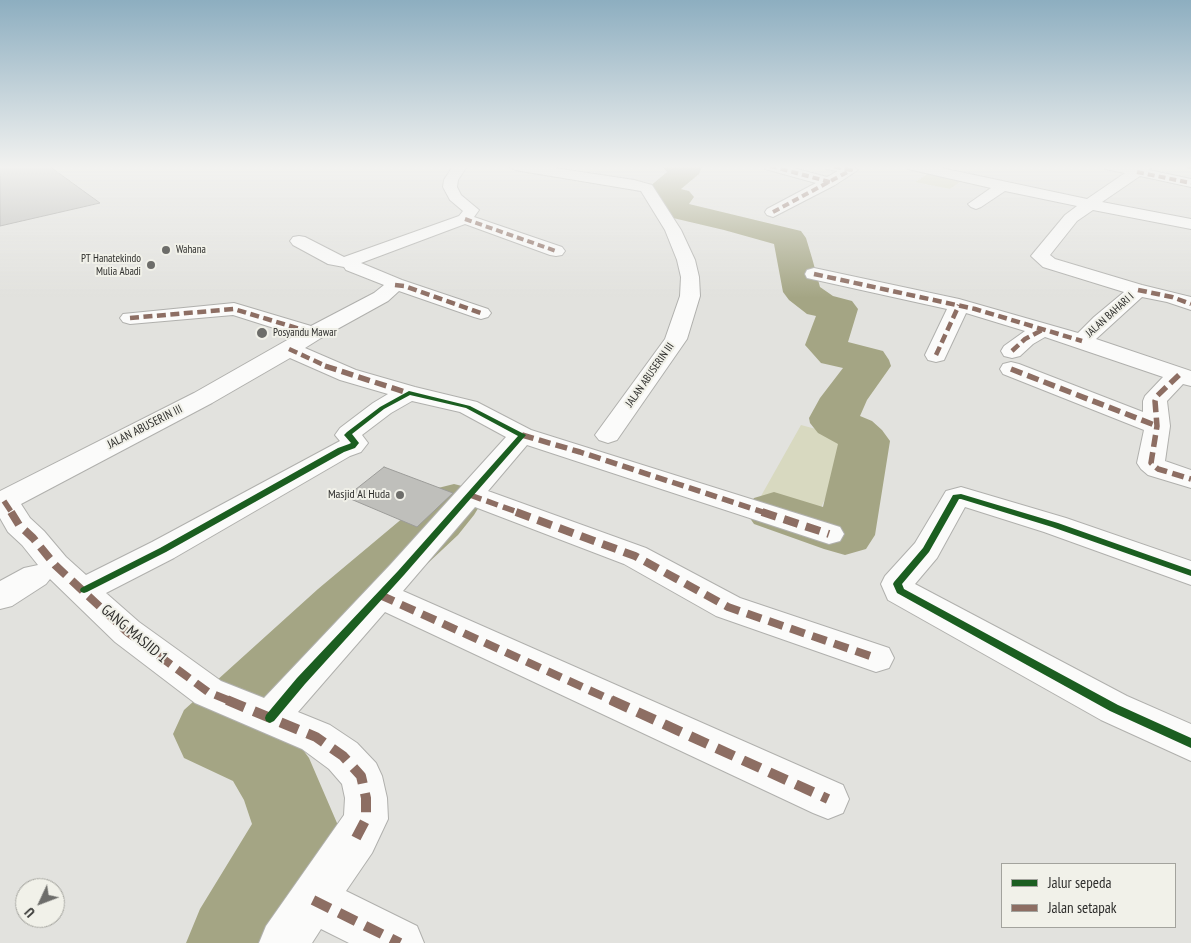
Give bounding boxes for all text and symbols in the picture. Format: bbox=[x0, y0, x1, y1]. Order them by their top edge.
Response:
place label: Wahana bbox=[176, 243, 206, 257]
marker: Wahana bbox=[160, 244, 172, 256]
place label: PT Hanatekindo Mulia Abadi bbox=[81, 252, 141, 278]
marker: PT Hanatekindo Mulia Abadi bbox=[145, 259, 157, 271]
street label: JALAN BAHARI I bbox=[1083, 290, 1137, 340]
marker: Posyandu Mawar bbox=[255, 326, 269, 340]
place label: Posyandu Mawar bbox=[273, 326, 337, 340]
street label: JALAN ABUSERIN III bbox=[623, 340, 677, 410]
street label: JALAN ABUSERIN III bbox=[105, 402, 185, 452]
place label: Masjid Al Huda bbox=[328, 488, 390, 502]
marker: Masjid Al Huda bbox=[394, 489, 406, 501]
street label: GANG MASJID 1 bbox=[97, 601, 171, 667]
legend bbox=[1001, 863, 1176, 928]
text: Jalur sepeda bbox=[1048, 873, 1111, 892]
north arrow bbox=[15, 878, 65, 928]
text: Jalan setapak bbox=[1048, 898, 1117, 917]
text: U bbox=[21, 904, 39, 921]

